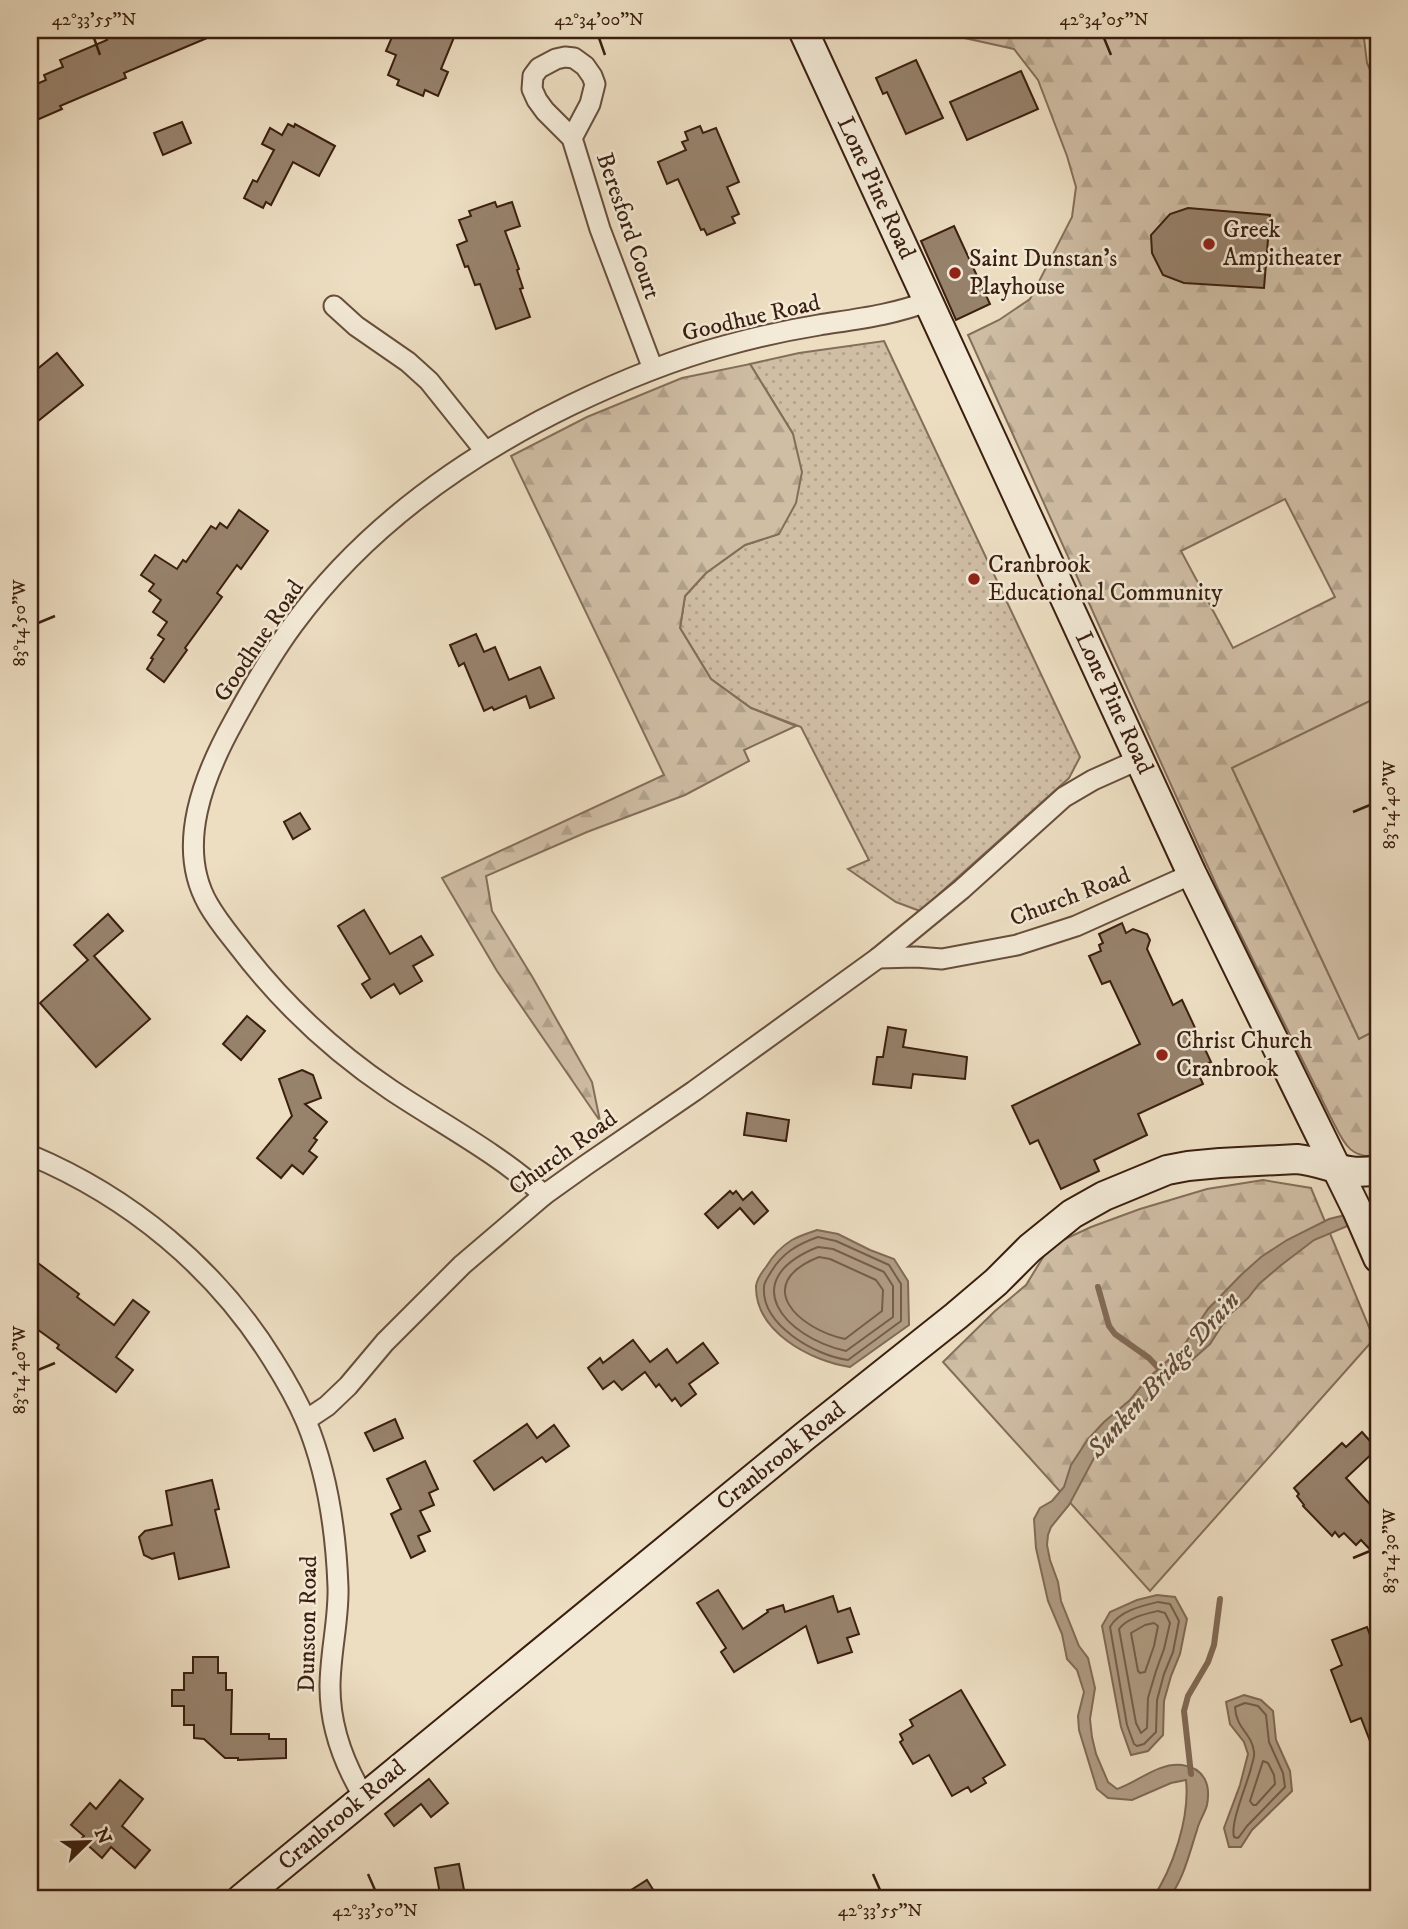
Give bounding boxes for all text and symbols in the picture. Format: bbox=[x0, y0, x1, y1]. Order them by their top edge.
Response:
text: 42°33'55"N bbox=[52, 9, 137, 31]
text: 42°34'00"N bbox=[554, 9, 644, 31]
text: 42°34'05"N bbox=[1060, 9, 1149, 31]
street label: Lone Pine Road bbox=[830, 112, 922, 264]
street label: Beresford Court bbox=[589, 149, 667, 303]
place label: Greek Ampitheater bbox=[1223, 215, 1341, 273]
marker: Greek Ampitheater bbox=[1201, 236, 1217, 252]
place label: Saint Dunstan's Playhouse bbox=[969, 244, 1117, 302]
marker: Saint Dunstan's Playhouse bbox=[947, 265, 963, 281]
street label: Goodhue Road bbox=[679, 288, 823, 348]
place label: Cranbrook Educational Community bbox=[988, 550, 1223, 608]
marker: Cranbrook Educational Community bbox=[966, 571, 982, 587]
street label: Goodhue Road bbox=[207, 574, 311, 708]
text: 83°14'50"W bbox=[9, 579, 31, 667]
street label: Lone Pine Road bbox=[1068, 627, 1160, 779]
text: 83°14'40"W bbox=[1379, 760, 1401, 849]
street label: Church Road bbox=[1006, 860, 1134, 934]
place label: Christ Church Cranbrook bbox=[1176, 1026, 1313, 1084]
marker: Christ Church Cranbrook bbox=[1154, 1047, 1170, 1063]
street label: Church Road bbox=[503, 1104, 623, 1202]
water label: Sunken Bridge Drain bbox=[1080, 1285, 1248, 1466]
text: 83°14'40"W bbox=[9, 1325, 31, 1414]
street label: Cranbrook Road bbox=[710, 1395, 852, 1517]
text: 83°14'30"W bbox=[1379, 1508, 1401, 1593]
street label: Dunston Road bbox=[292, 1555, 324, 1693]
street label: Cranbrook Road bbox=[272, 1753, 412, 1877]
north arrow bbox=[52, 1806, 122, 1876]
text: N bbox=[89, 1824, 116, 1848]
text: 42°33'50"N bbox=[332, 1900, 418, 1922]
text: 42°33'55"N bbox=[838, 1900, 923, 1922]

